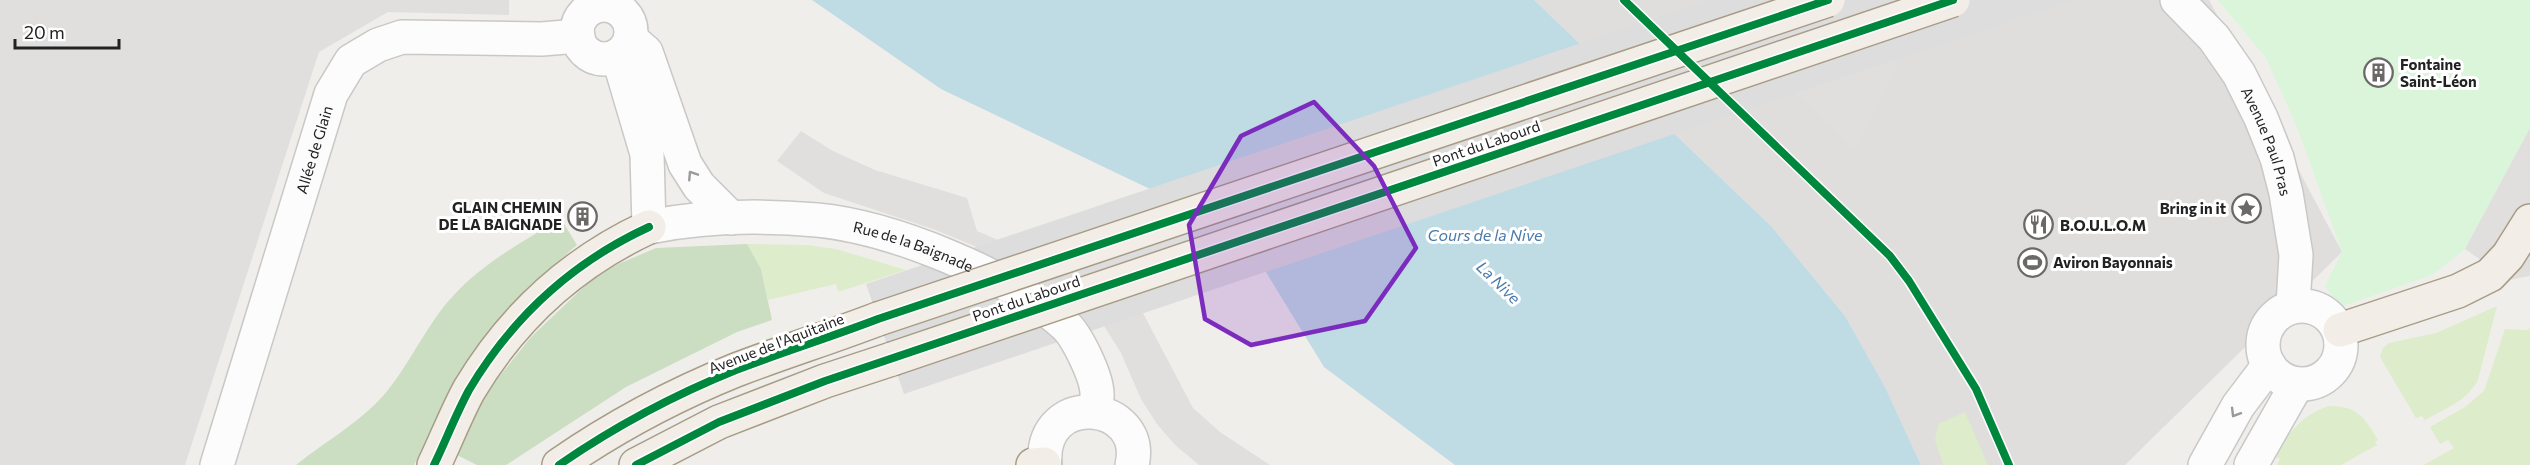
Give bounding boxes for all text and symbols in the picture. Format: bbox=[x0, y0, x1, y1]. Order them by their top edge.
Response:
scale bar bbox=[15, 12, 118, 50]
text: 20 m bbox=[24, 21, 65, 43]
place label: Fontaine Saint-Léon bbox=[2400, 55, 2477, 90]
building icon: Fontaine Saint-Léon bbox=[2363, 57, 2395, 89]
street label: Avenue Paul Pras bbox=[2238, 84, 2295, 198]
street label: Allée de Glain bbox=[292, 103, 336, 196]
street label: Pont du Labourd bbox=[1430, 116, 1542, 170]
one-way arrow bbox=[687, 171, 699, 181]
place icon: Bring in it bbox=[2231, 192, 2263, 224]
place label: GLAIN CHEMIN DE LA BAIGNADE bbox=[439, 198, 562, 233]
place label: Bring in it bbox=[2160, 199, 2226, 217]
building icon: GLAIN CHEMIN DE LA BAIGNADE bbox=[567, 200, 599, 232]
restaurant icon: B.O.U.L.O.M bbox=[2023, 209, 2055, 241]
place label: B.O.U.L.O.M bbox=[2060, 216, 2146, 234]
street label: Rue de la Baignade bbox=[852, 217, 976, 275]
water label: Cours de la Nive bbox=[1428, 225, 1543, 244]
sports icon: Aviron Bayonnais bbox=[2016, 246, 2048, 278]
place label: Aviron Bayonnais bbox=[2053, 253, 2173, 271]
water label: La Nive bbox=[1473, 257, 1525, 308]
street label: Pont du Labourd bbox=[970, 271, 1082, 325]
street label: Avenue de l'Aquitaine bbox=[706, 309, 846, 377]
one-way arrow bbox=[2230, 407, 2242, 417]

